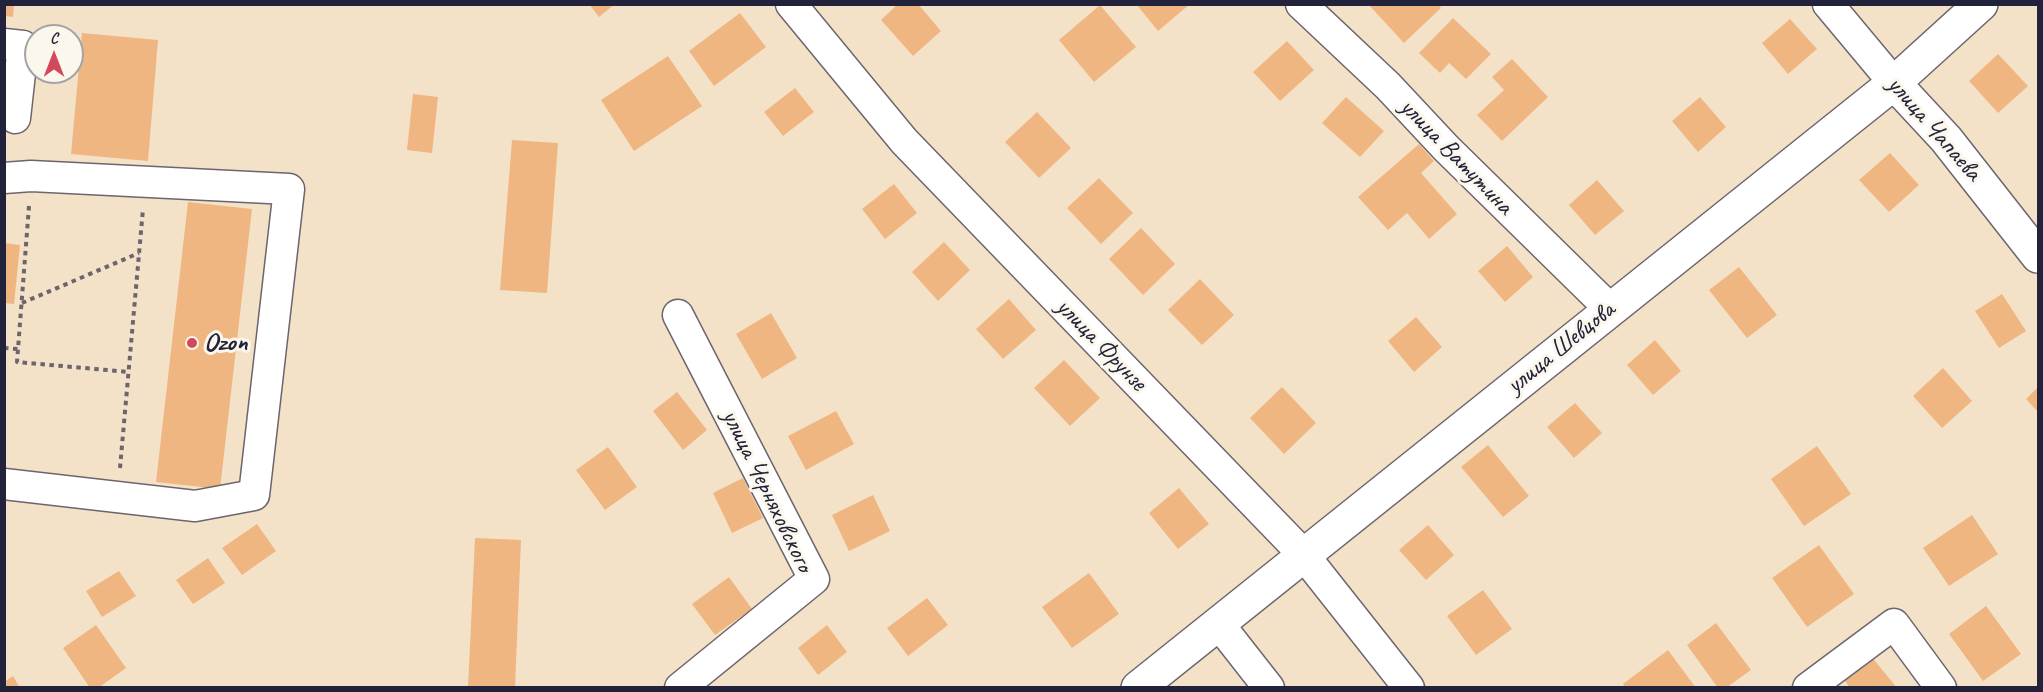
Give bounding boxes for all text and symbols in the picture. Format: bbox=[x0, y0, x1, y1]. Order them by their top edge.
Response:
north arrow bbox=[24, 24, 84, 84]
text: С bbox=[50, 28, 58, 48]
street label: улица Чапаева bbox=[1880, 70, 1988, 188]
street label: улица Ватутина bbox=[1393, 92, 1519, 222]
street label: улица Фрунзе bbox=[1049, 292, 1153, 398]
street label: улица Шевцова bbox=[1500, 295, 1622, 401]
place label: Ozon bbox=[204, 327, 247, 359]
marker: Ozon bbox=[185, 336, 199, 350]
street label: улица Черняховского bbox=[714, 405, 820, 577]

